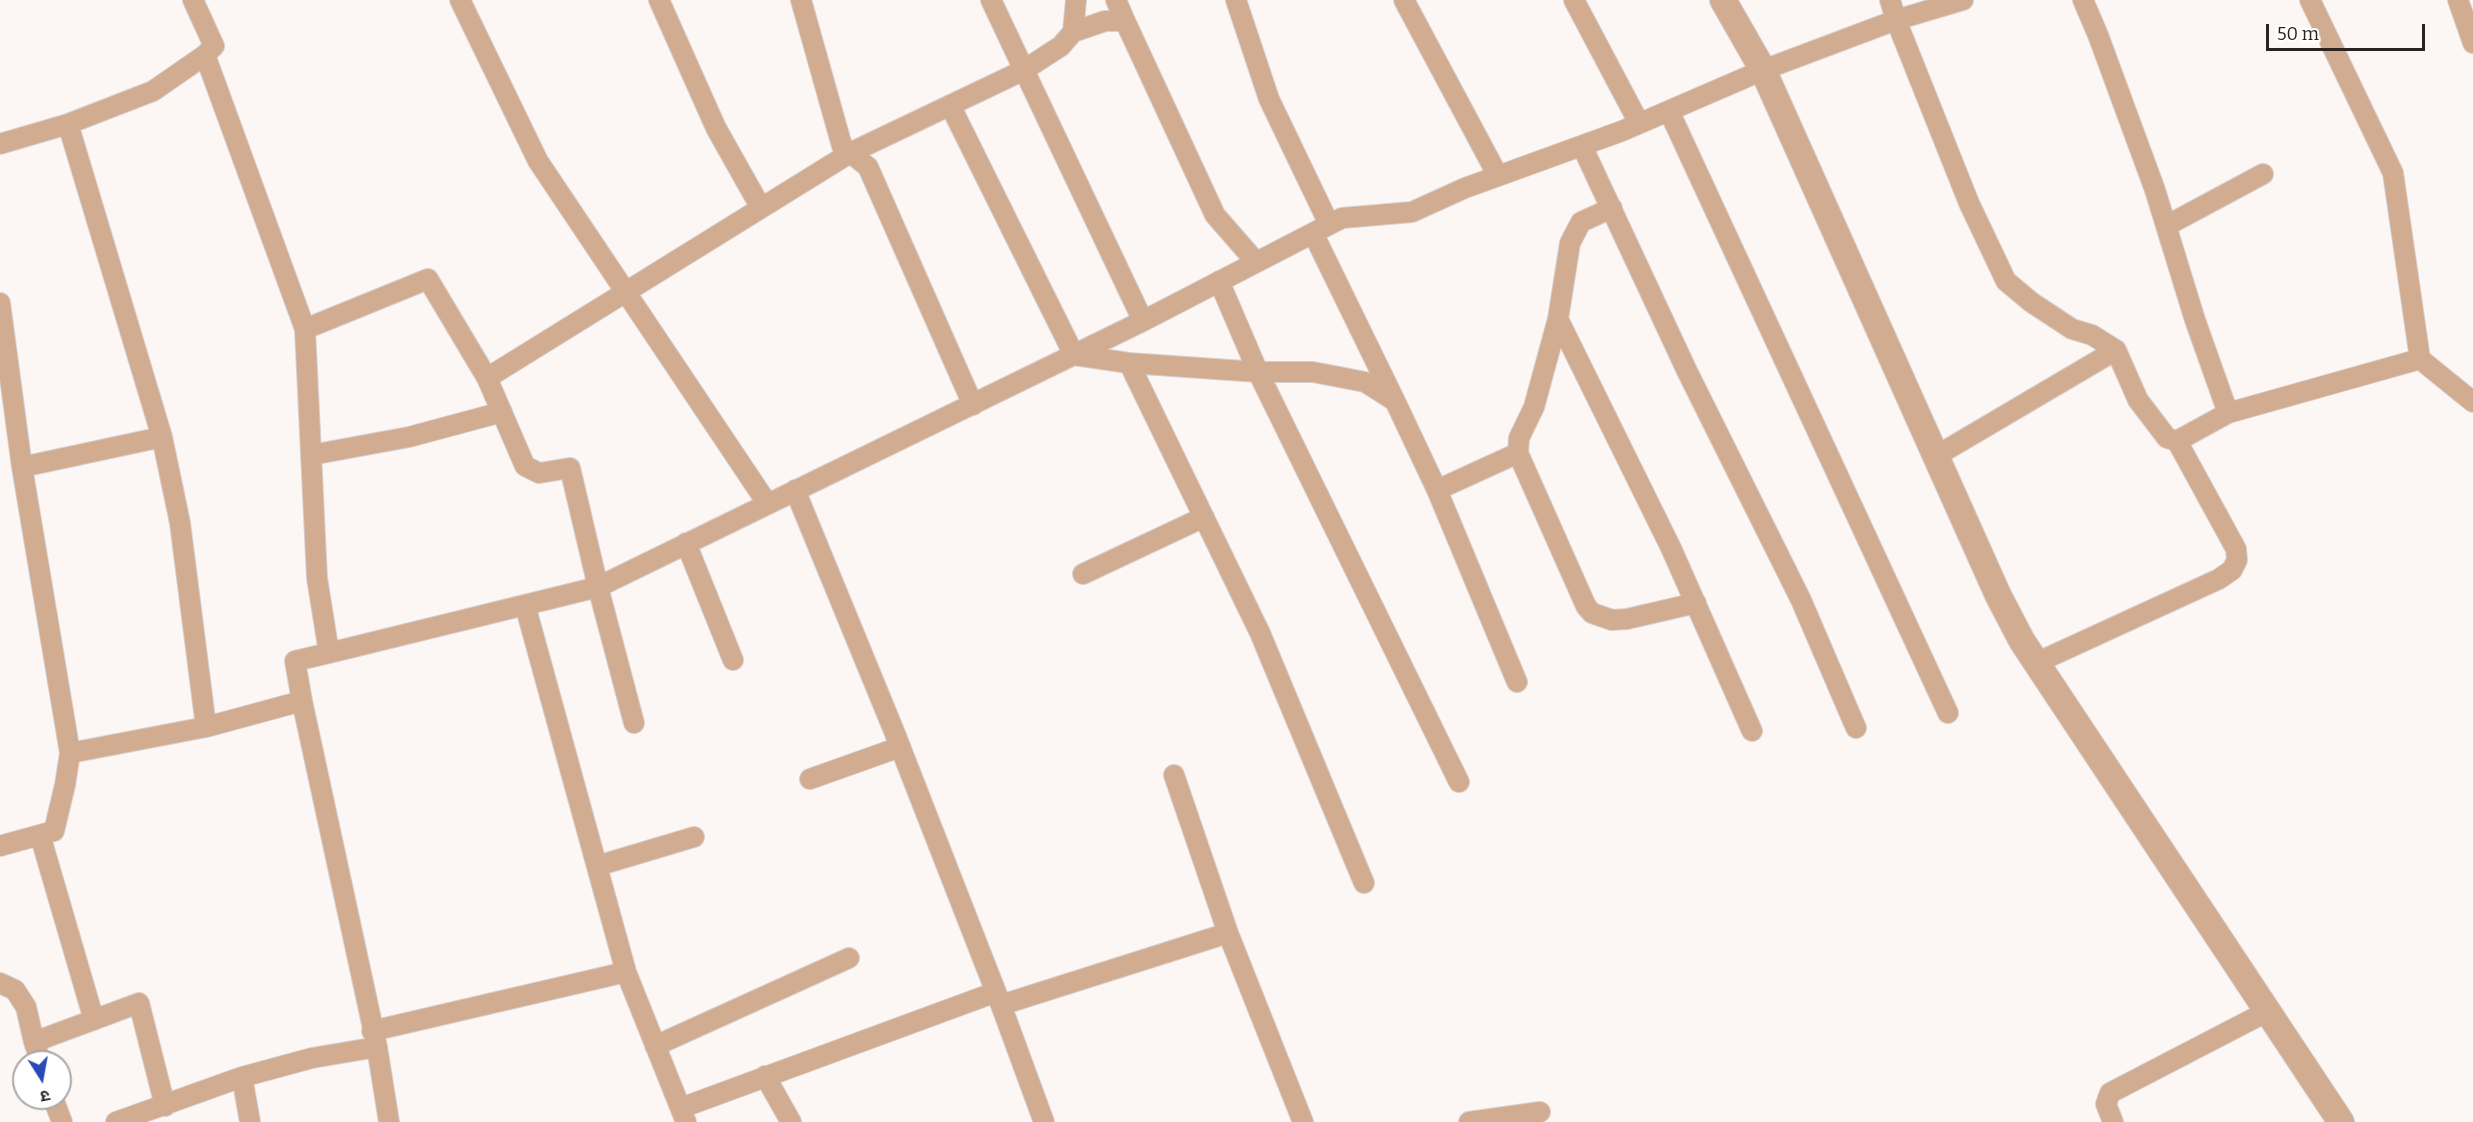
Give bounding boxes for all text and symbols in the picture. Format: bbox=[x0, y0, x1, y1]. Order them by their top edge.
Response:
scale bar bbox=[2269, 12, 2428, 50]
text: 50 m bbox=[2277, 23, 2319, 45]
north arrow bbox=[12, 1050, 72, 1110]
text: उ bbox=[39, 1086, 52, 1106]

